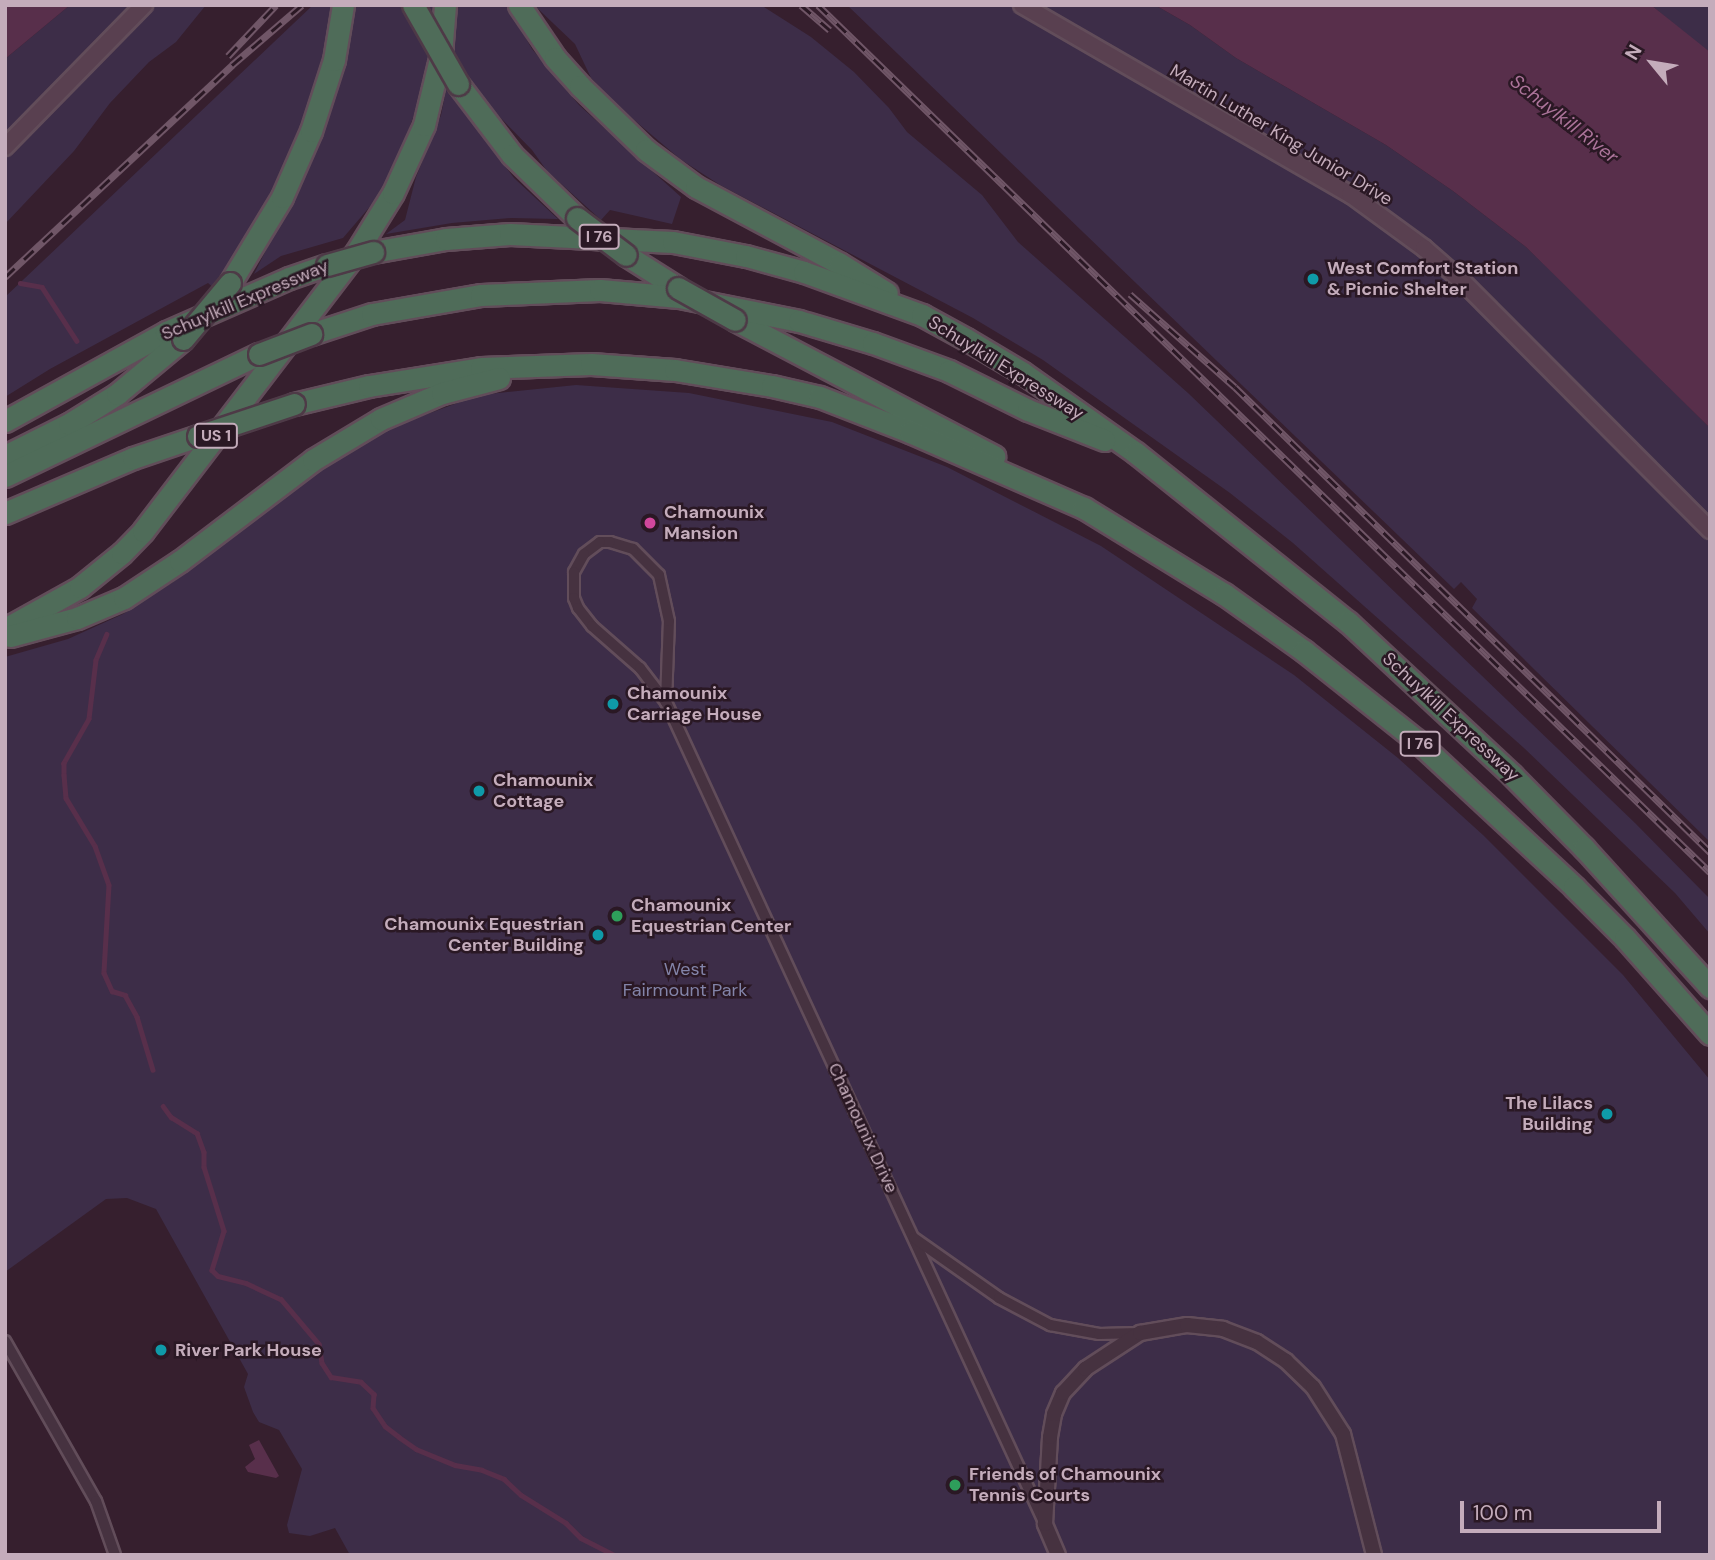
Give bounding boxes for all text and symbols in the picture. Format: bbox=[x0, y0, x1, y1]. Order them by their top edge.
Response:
north arrow bbox=[1617, 28, 1687, 98]
text: N bbox=[1619, 40, 1648, 65]
street label: Martin Luther King Junior Drive bbox=[1166, 60, 1396, 210]
water label: Schuylkill River bbox=[1506, 70, 1622, 168]
road number: I 76 bbox=[578, 224, 620, 249]
street label: Schuylkill Expressway bbox=[158, 255, 332, 345]
place label: West Comfort Station & Picnic Shelter bbox=[1327, 258, 1518, 300]
marker: West Comfort Station & Picnic Shelter bbox=[1305, 271, 1321, 287]
street label: Schuylkill Expressway bbox=[924, 311, 1088, 425]
road number: US 1 bbox=[193, 424, 239, 448]
place label: Chamounix Mansion bbox=[664, 502, 764, 544]
marker: Chamounix Mansion bbox=[642, 515, 658, 531]
street label: Schuylkill Expressway bbox=[1378, 648, 1524, 786]
place label: Chamounix Carriage House bbox=[627, 683, 762, 726]
marker: Chamounix Carriage House bbox=[605, 696, 621, 712]
road number: I 76 bbox=[1399, 732, 1441, 757]
place label: Chamounix Cottage bbox=[493, 770, 593, 812]
marker: Chamounix Cottage bbox=[471, 783, 487, 799]
place label: Chamounix Equestrian Center bbox=[631, 895, 791, 937]
marker: Chamounix Equestrian Center bbox=[609, 908, 625, 924]
place label: Chamounix Equestrian Center Building bbox=[384, 914, 584, 956]
marker: Chamounix Equestrian Center Building bbox=[590, 927, 606, 943]
park label: West Fairmount Park bbox=[623, 959, 747, 1002]
street label: Chamounix Drive bbox=[823, 1060, 903, 1196]
place label: The Lilacs Building bbox=[1505, 1093, 1593, 1136]
marker: The Lilacs Building bbox=[1599, 1106, 1615, 1122]
place label: River Park House bbox=[175, 1339, 322, 1361]
marker: River Park House bbox=[153, 1342, 169, 1358]
place label: Friends of Chamounix Tennis Courts bbox=[969, 1464, 1161, 1506]
marker: Friends of Chamounix Tennis Courts bbox=[947, 1477, 963, 1493]
scale bar bbox=[1463, 1486, 1664, 1530]
text: 100 m bbox=[1473, 1499, 1533, 1527]

